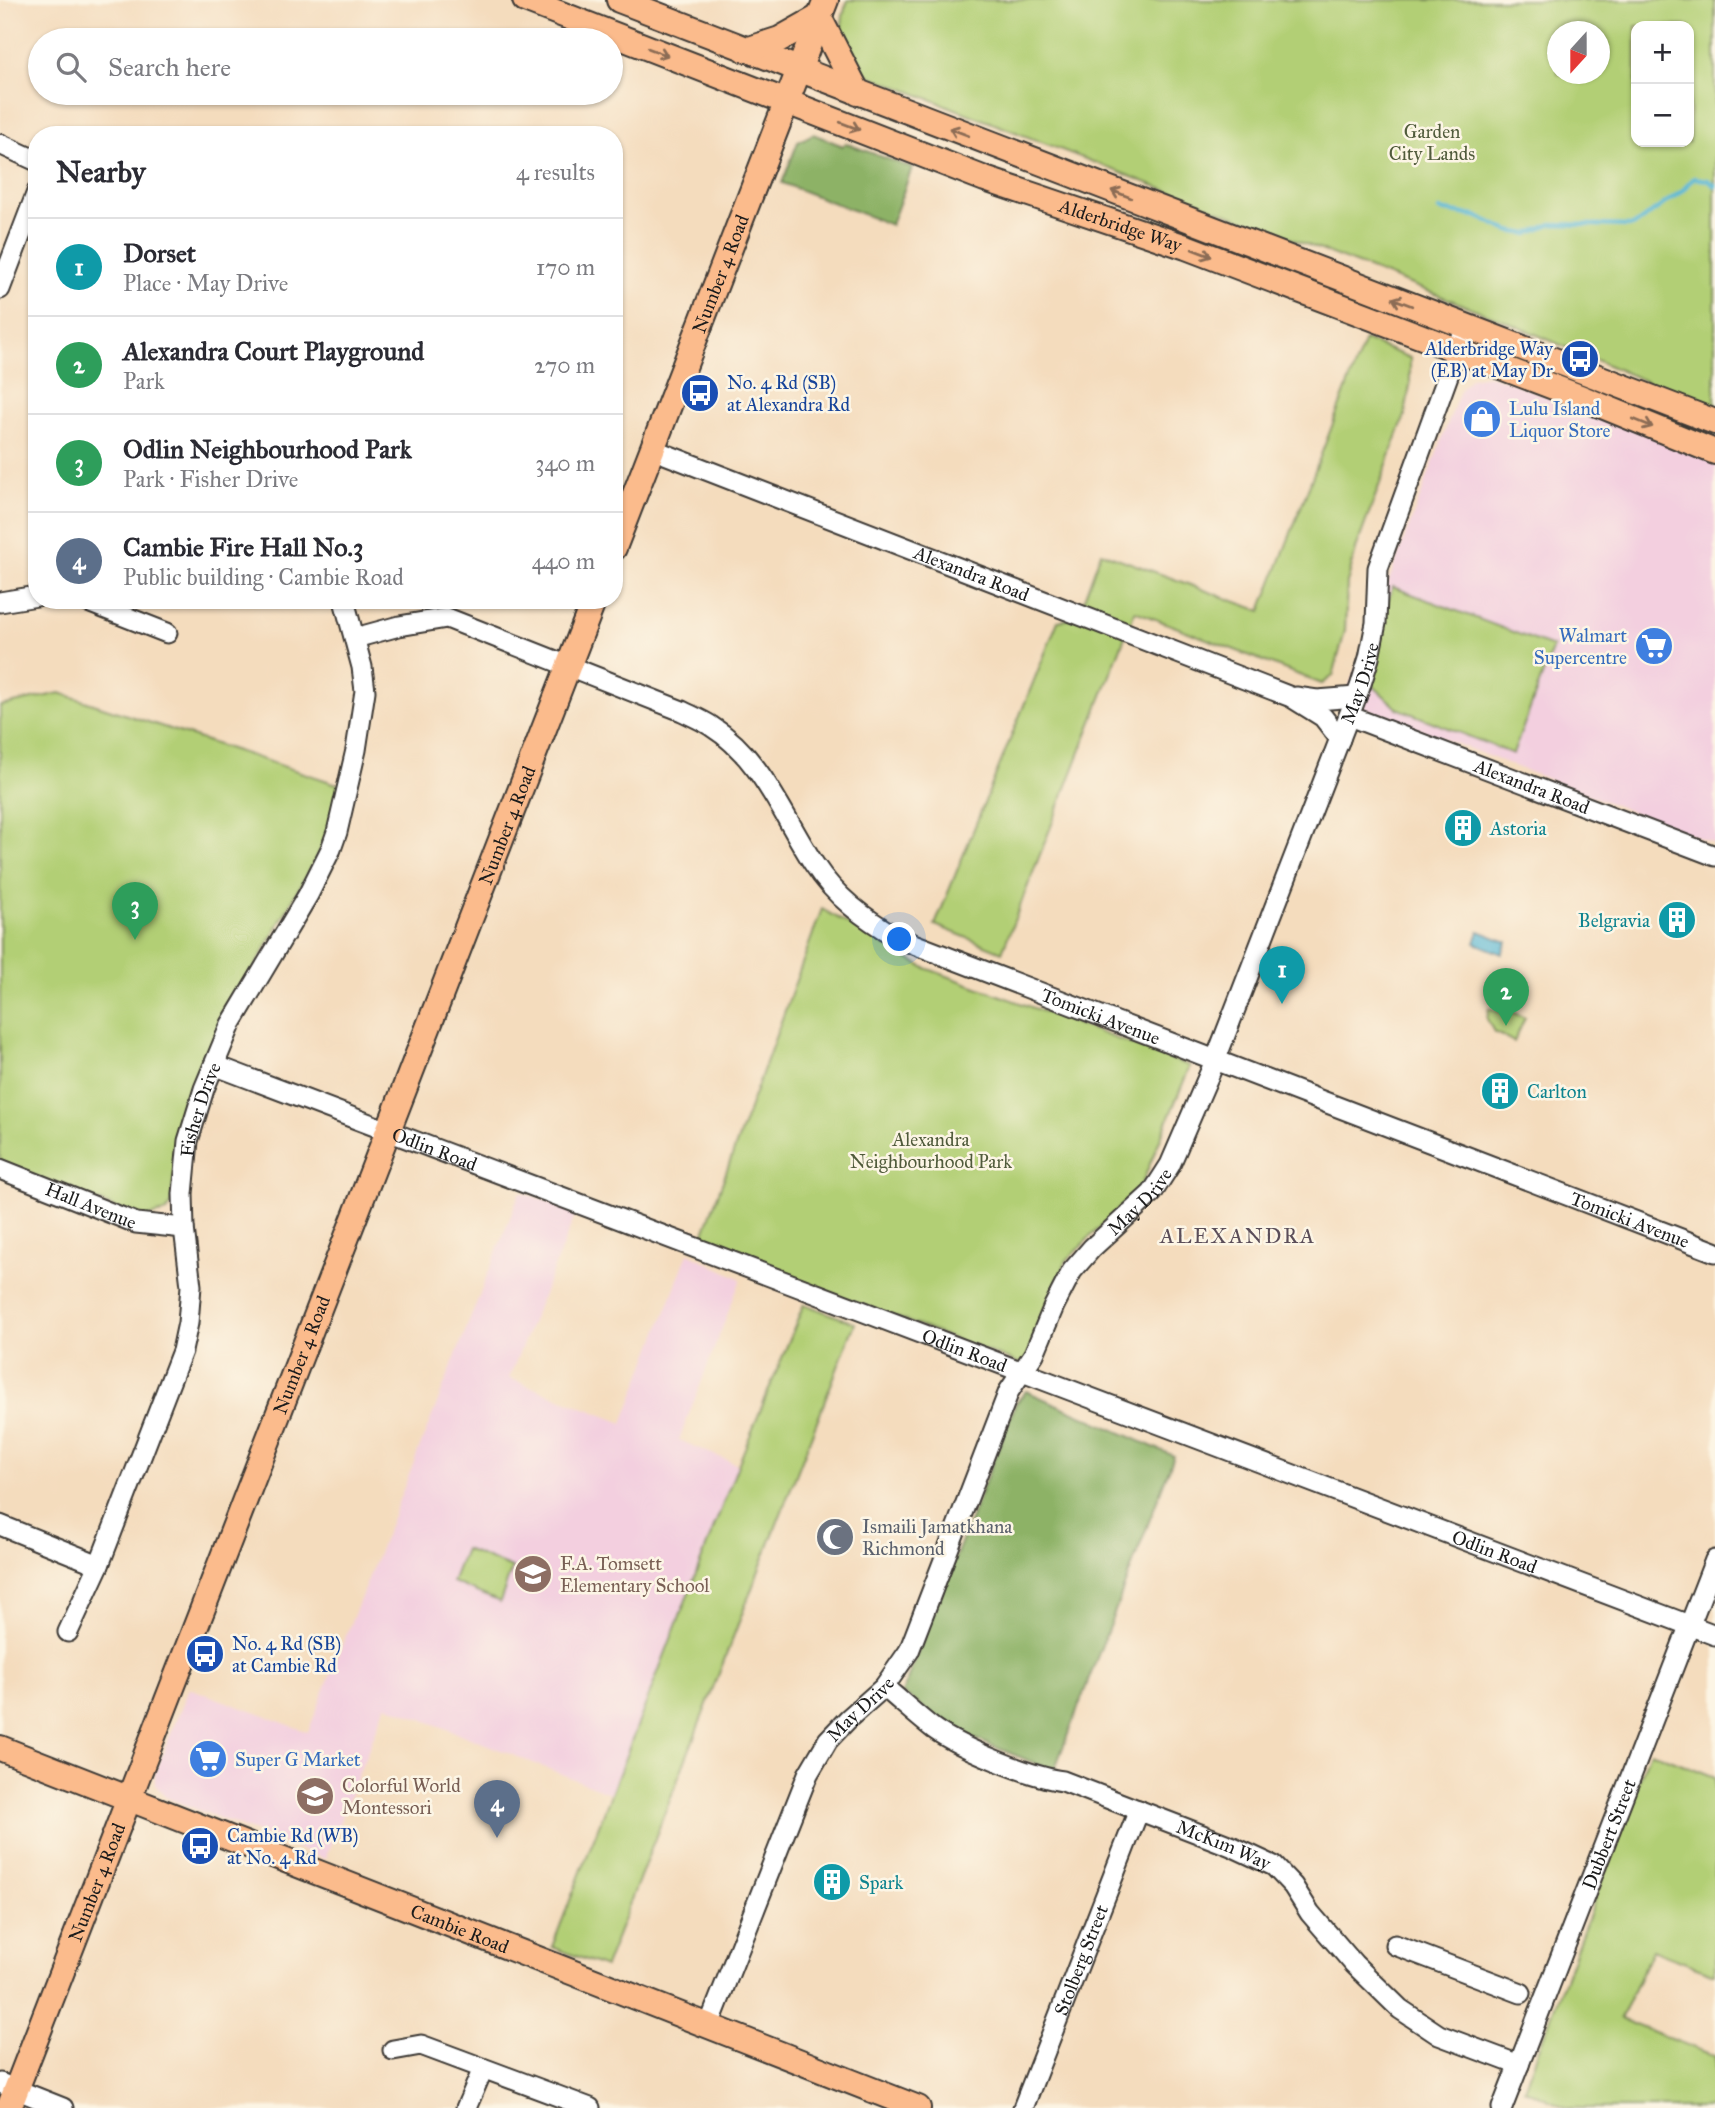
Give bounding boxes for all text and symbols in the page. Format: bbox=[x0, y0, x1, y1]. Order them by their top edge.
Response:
north arrow bbox=[1547, 21, 1610, 84]
map controls bbox=[1631, 21, 1694, 147]
button: + bbox=[1631, 21, 1694, 84]
search box bbox=[28, 28, 623, 105]
one-way arrow bbox=[646, 46, 668, 59]
icon: search bbox=[52, 48, 90, 86]
text: Search here bbox=[108, 51, 231, 83]
button: − bbox=[1631, 84, 1694, 147]
park label: Garden City Lands bbox=[1389, 120, 1475, 165]
one-way arrow bbox=[838, 121, 860, 134]
one-way arrow bbox=[948, 125, 970, 138]
text: Nearby bbox=[56, 154, 146, 190]
text: 4 results bbox=[516, 158, 595, 186]
one-way arrow bbox=[1111, 187, 1133, 200]
street label: Alderbridge Way bbox=[1055, 193, 1186, 257]
street label: Number 4 Road bbox=[687, 211, 754, 336]
text: Dorset bbox=[123, 237, 196, 269]
one-way arrow bbox=[1191, 248, 1212, 260]
text: 1 bbox=[74, 253, 84, 281]
text: 170 m bbox=[536, 253, 595, 281]
text: Place · May Drive bbox=[123, 269, 288, 297]
one-way arrow bbox=[1392, 295, 1414, 308]
text: Alexandra Court Playground bbox=[123, 335, 424, 367]
place label: Alderbridge Way (EB) at May Dr bbox=[1424, 337, 1554, 383]
bus stop icon: Alderbridge Way (EB) at May Dr bbox=[1559, 338, 1601, 380]
text: 2 bbox=[73, 351, 85, 379]
text: 270 m bbox=[534, 351, 595, 379]
text: Park bbox=[123, 367, 165, 395]
place label: No. 4 Rd (SB) at Alexandra Rd bbox=[727, 371, 850, 416]
bus stop icon: No. 4 Rd (SB) at Alexandra Rd bbox=[679, 372, 721, 414]
place label: Lulu Island Liquor Store bbox=[1509, 397, 1611, 443]
shop icon: Lulu Island Liquor Store bbox=[1461, 398, 1503, 440]
one-way arrow bbox=[1632, 417, 1653, 430]
text: Odlin Neighbourhood Park bbox=[123, 433, 412, 465]
text: 3 bbox=[74, 449, 84, 477]
text: 340 m bbox=[535, 449, 595, 477]
text: Park · Fisher Drive bbox=[123, 465, 298, 493]
text: Cambie Fire Hall No.3 bbox=[123, 531, 363, 563]
street label: Alexandra Road bbox=[910, 540, 1033, 606]
text: 4 bbox=[73, 547, 85, 575]
text: 440 m bbox=[532, 547, 595, 575]
text: Public building · Cambie Road bbox=[123, 563, 404, 591]
place label: Walmart Supercentre bbox=[1534, 624, 1627, 669]
supermarket icon: Walmart Supercentre bbox=[1633, 625, 1675, 667]
street label: May Drive bbox=[1335, 641, 1383, 727]
street label: Alexandra Road bbox=[1470, 753, 1593, 819]
street label: Number 4 Road bbox=[473, 762, 540, 888]
building icon: Astoria bbox=[1442, 807, 1484, 849]
place label: Astoria bbox=[1489, 817, 1547, 840]
pin: 3 bbox=[112, 882, 158, 940]
building icon: Belgravia bbox=[1656, 899, 1698, 941]
place label: Belgravia bbox=[1578, 909, 1651, 933]
your location bbox=[882, 922, 916, 956]
pin: 1 bbox=[1259, 946, 1305, 1004]
pin: 2 bbox=[1483, 968, 1529, 1026]
street label: Tomicki Avenue bbox=[1038, 983, 1164, 1049]
street label: Fisher Drive bbox=[175, 1059, 225, 1158]
building icon: Carlton bbox=[1479, 1070, 1521, 1112]
place label: Carlton bbox=[1527, 1080, 1587, 1103]
street label: Odlin Road bbox=[389, 1122, 481, 1176]
park label: Alexandra Neighbourhood Park bbox=[850, 1128, 1012, 1174]
street label: May Drive bbox=[1102, 1164, 1177, 1240]
street label: Hall Avenue bbox=[42, 1177, 140, 1234]
street label: Tomicki Avenue bbox=[1567, 1186, 1693, 1253]
district label: ALEXANDRA bbox=[1159, 1223, 1316, 1249]
street label: Number 4 Road bbox=[268, 1292, 335, 1417]
street label: Odlin Road bbox=[919, 1323, 1011, 1377]
place label: Ismaili Jamatkhana Richmond bbox=[862, 1515, 1013, 1560]
mosque icon: Ismaili Jamatkhana Richmond bbox=[814, 1516, 856, 1558]
street label: Odlin Road bbox=[1449, 1525, 1541, 1578]
place label: F.A. Tomsett Elementary School bbox=[560, 1552, 710, 1597]
school or university icon: F.A. Tomsett Elementary School bbox=[512, 1553, 554, 1595]
place label: No. 4 Rd (SB) at Cambie Rd bbox=[232, 1632, 341, 1677]
bus stop icon: No. 4 Rd (SB) at Cambie Rd bbox=[184, 1633, 226, 1675]
street label: May Drive bbox=[821, 1672, 899, 1746]
supermarket icon: Super G Market bbox=[187, 1738, 229, 1780]
place label: Super G Market bbox=[235, 1748, 361, 1771]
place label: Colorful World Montessori bbox=[342, 1774, 461, 1819]
school or university icon: Colorful World Montessori bbox=[294, 1775, 336, 1817]
street label: Dubbert Street bbox=[1577, 1775, 1640, 1893]
pin: 4 bbox=[474, 1780, 520, 1838]
street label: McKim Way bbox=[1173, 1815, 1276, 1875]
street label: Number 4 Road bbox=[63, 1819, 130, 1945]
place label: Cambie Rd (WB) at No. 4 Rd bbox=[227, 1824, 359, 1869]
bus stop icon: Cambie Rd (WB) at No. 4 Rd bbox=[179, 1825, 221, 1867]
building icon: Spark bbox=[811, 1861, 853, 1903]
place label: Spark bbox=[859, 1871, 903, 1894]
street label: Cambie Road bbox=[407, 1899, 513, 1958]
street label: Stolberg Street bbox=[1049, 1901, 1113, 2019]

